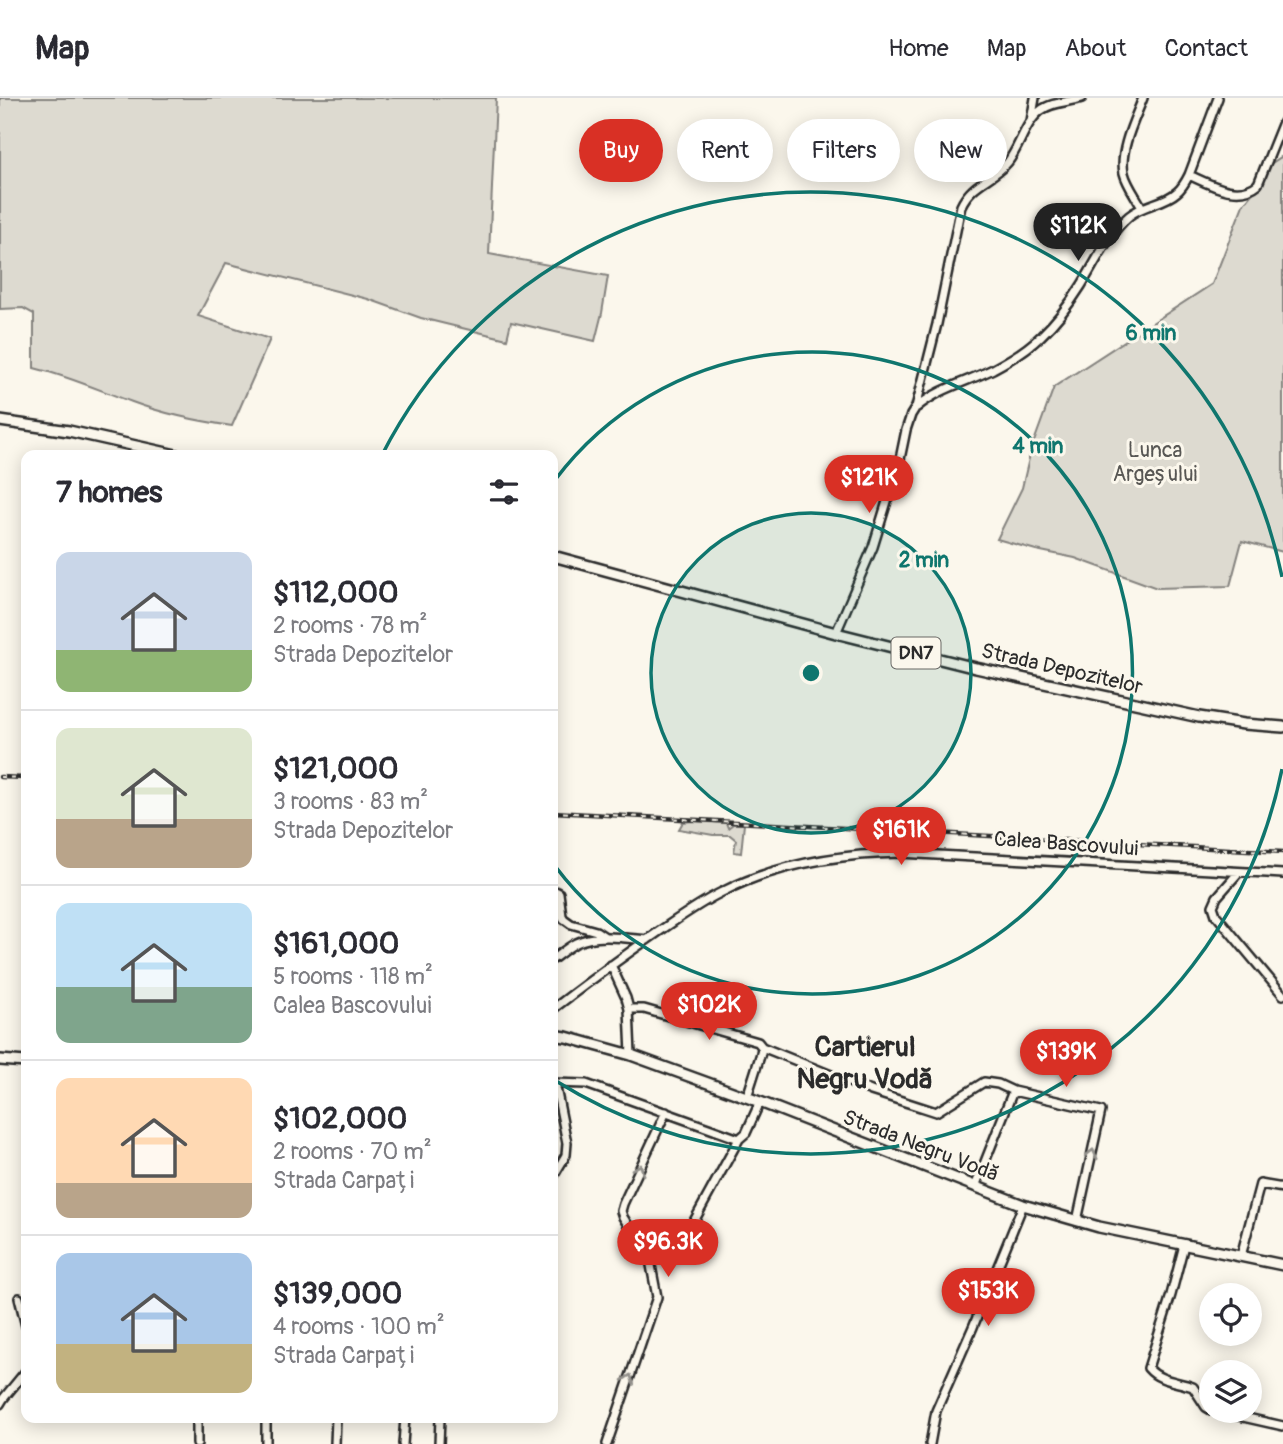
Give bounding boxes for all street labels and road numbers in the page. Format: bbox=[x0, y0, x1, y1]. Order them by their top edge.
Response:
street label: Strada Depozitelor bbox=[979, 637, 1146, 701]
road number: DN7 bbox=[892, 638, 940, 668]
street label: Calea Bascovului bbox=[993, 825, 1139, 863]
street label: Strada Negru Vodă bbox=[839, 1104, 1003, 1188]

